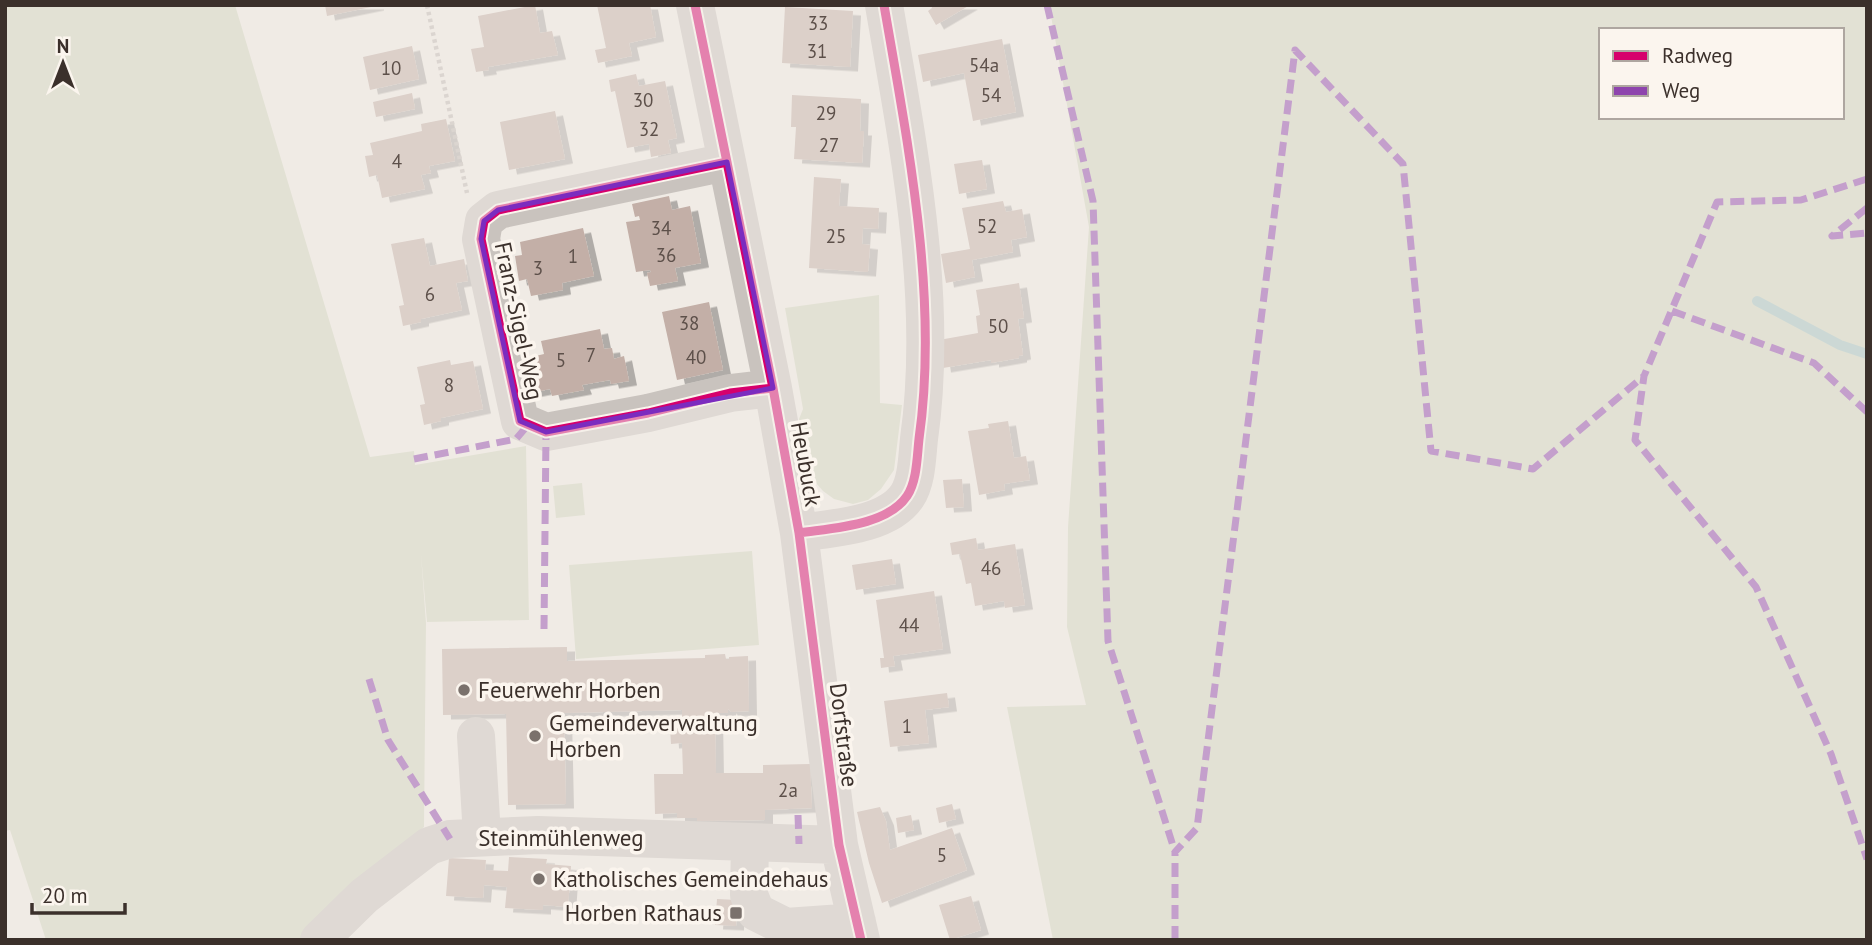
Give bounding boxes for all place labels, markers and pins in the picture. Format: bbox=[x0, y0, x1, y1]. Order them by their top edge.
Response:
place label: Feuerwehr Horben bbox=[478, 675, 661, 704]
marker: Feuerwehr Horben bbox=[456, 682, 472, 698]
place label: Gemeindeverwaltung Horben bbox=[549, 708, 758, 763]
marker: Gemeindeverwaltung Horben bbox=[527, 728, 543, 744]
place label: Katholisches Gemeindehaus bbox=[553, 864, 829, 893]
marker: Katholisches Gemeindehaus bbox=[531, 871, 547, 887]
place label: Horben Rathaus bbox=[565, 898, 722, 927]
marker: Horben Rathaus bbox=[728, 905, 744, 921]

